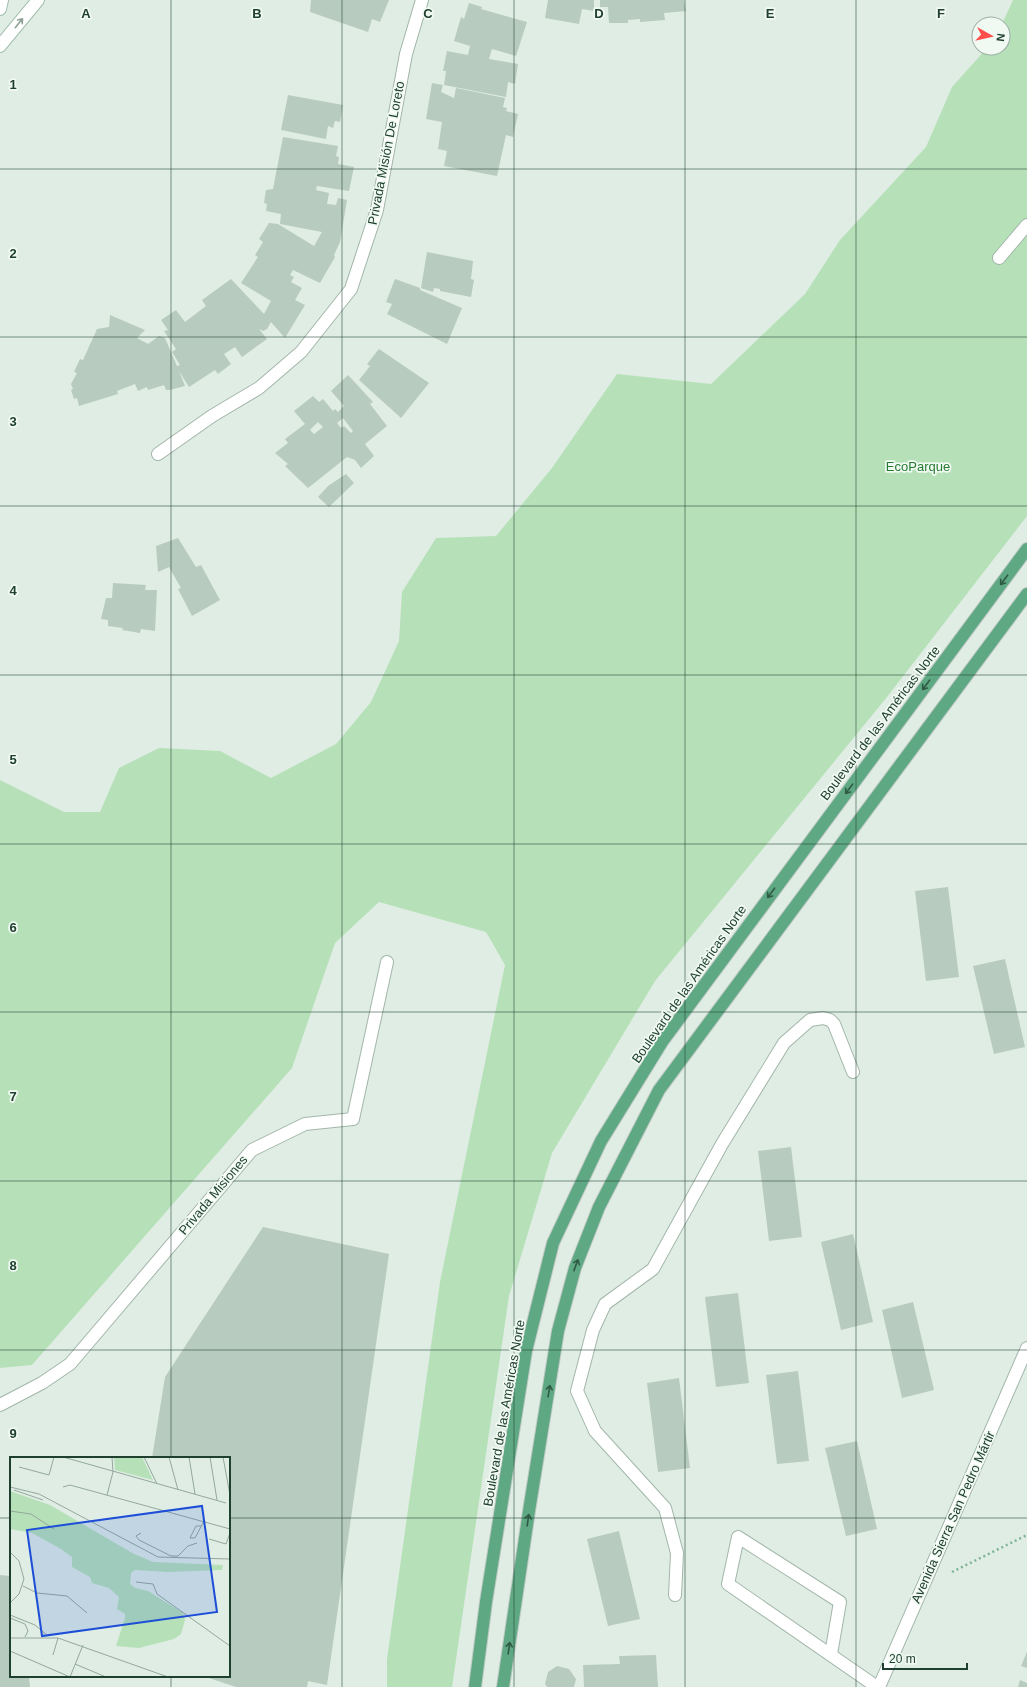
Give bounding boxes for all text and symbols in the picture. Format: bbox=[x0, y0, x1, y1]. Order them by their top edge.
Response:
text: A bbox=[81, 6, 91, 21]
text: B bbox=[252, 6, 262, 21]
text: C bbox=[423, 6, 433, 21]
text: D bbox=[594, 6, 604, 21]
text: E bbox=[766, 6, 775, 21]
text: F bbox=[937, 6, 945, 21]
north arrow bbox=[971, 16, 1011, 56]
one-way arrow bbox=[14, 17, 23, 28]
text: N bbox=[994, 33, 1007, 42]
text: 1 bbox=[9, 77, 17, 92]
street label: Privada Misión De Loreto bbox=[365, 80, 407, 226]
text: 2 bbox=[9, 246, 17, 261]
text: 3 bbox=[9, 414, 17, 429]
park label: EcoParque bbox=[886, 459, 950, 474]
one-way arrow bbox=[1000, 575, 1008, 586]
text: 4 bbox=[9, 583, 17, 598]
street label: Boulevard de las Américas Norte bbox=[817, 643, 943, 803]
one-way arrow bbox=[922, 679, 930, 690]
text: 5 bbox=[9, 752, 17, 767]
one-way arrow bbox=[844, 783, 853, 794]
one-way arrow bbox=[767, 888, 775, 899]
street label: Boulevard de las Américas Norte bbox=[629, 902, 749, 1066]
text: 6 bbox=[9, 920, 17, 935]
text: 7 bbox=[9, 1089, 17, 1104]
street label: Privada Misiones bbox=[175, 1152, 251, 1238]
text: 8 bbox=[9, 1258, 17, 1273]
one-way arrow bbox=[573, 1259, 581, 1271]
street label: Boulevard de las Américas Norte bbox=[480, 1318, 528, 1508]
one-way arrow bbox=[545, 1385, 553, 1398]
text: 9 bbox=[9, 1426, 17, 1441]
street label: Avenida Sierra San Pedro Mártir bbox=[908, 1428, 998, 1605]
inset map bbox=[10, 1457, 230, 1677]
one-way arrow bbox=[524, 1514, 532, 1527]
one-way arrow bbox=[505, 1642, 513, 1655]
scale bar bbox=[883, 1645, 967, 1671]
text: 20 m bbox=[889, 1652, 916, 1666]

